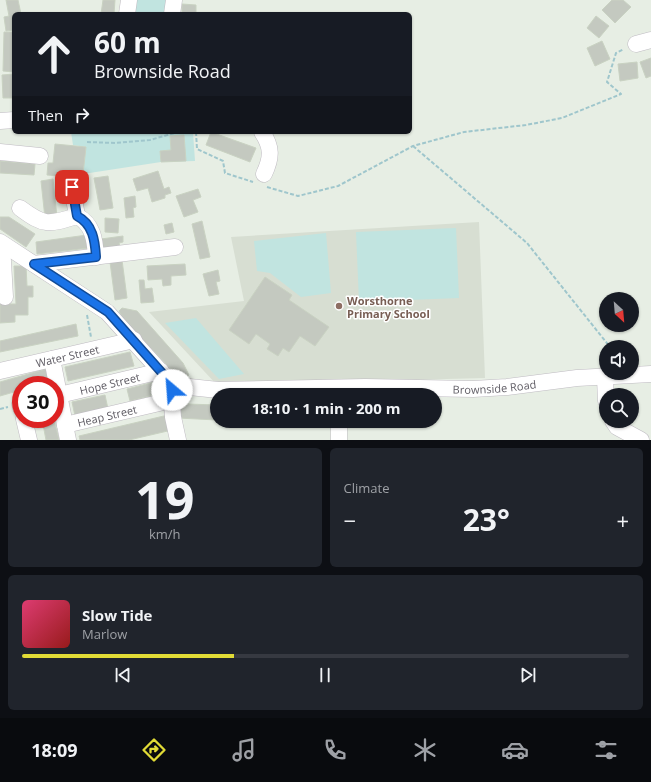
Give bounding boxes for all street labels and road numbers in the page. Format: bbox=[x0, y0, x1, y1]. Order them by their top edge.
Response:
street label: Water Street bbox=[34, 341, 100, 370]
street label: Hope Street bbox=[78, 369, 141, 397]
street label: Brownside Road bbox=[453, 376, 537, 397]
street label: Heap Street bbox=[76, 401, 138, 429]

